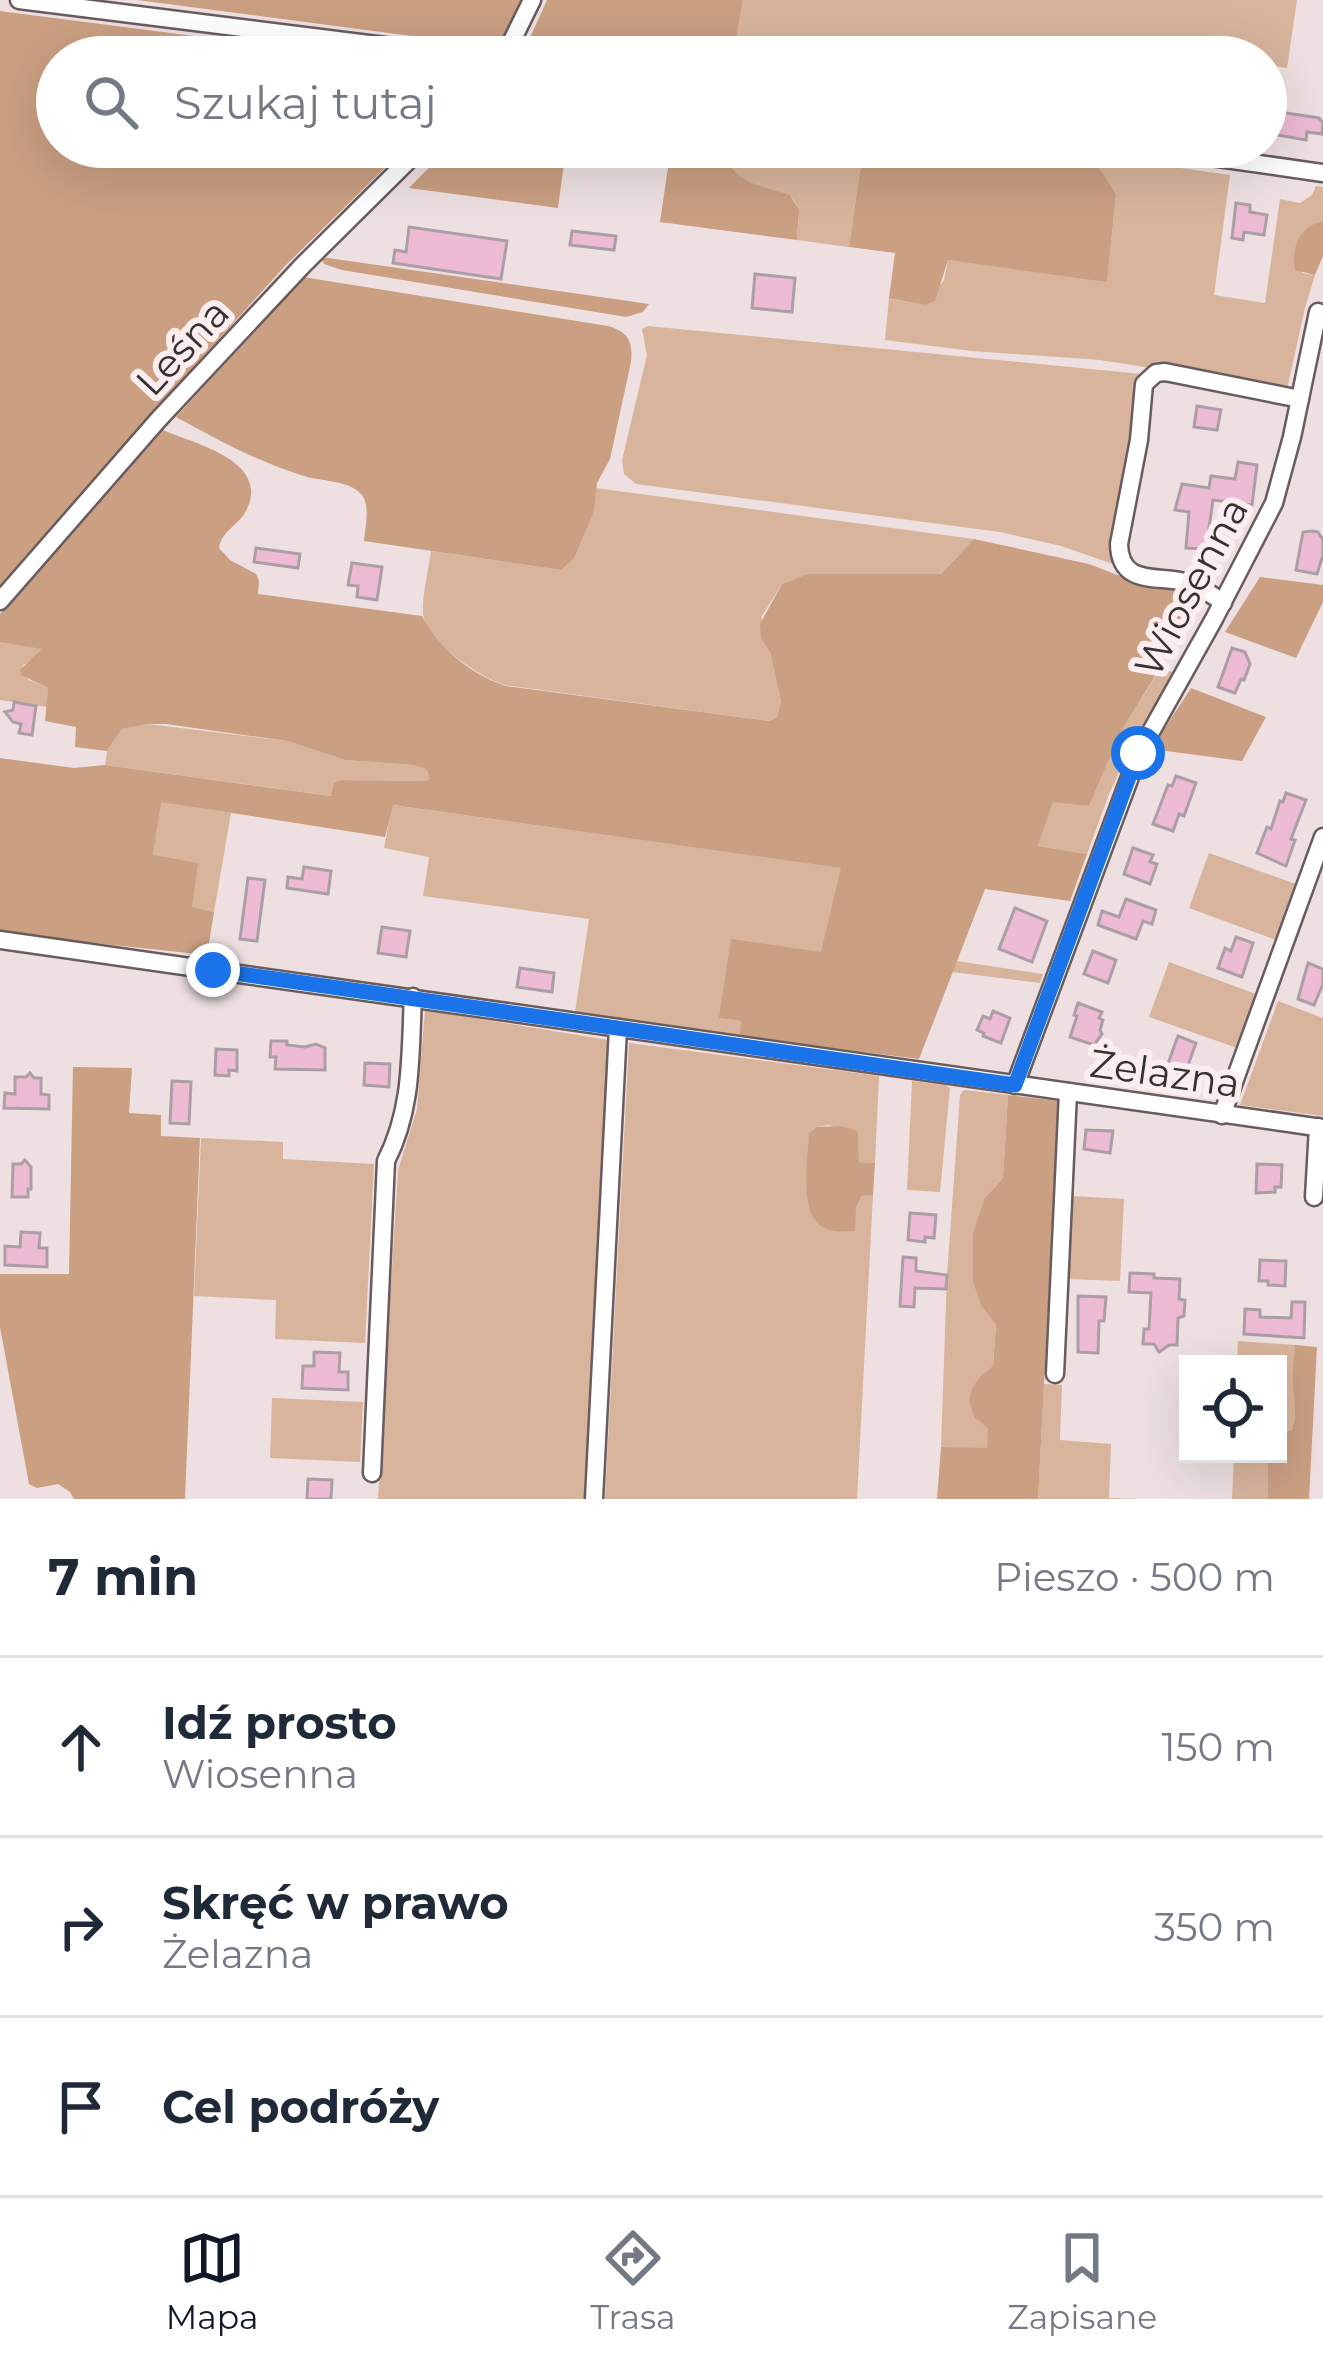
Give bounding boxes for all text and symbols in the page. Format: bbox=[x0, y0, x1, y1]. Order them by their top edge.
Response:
search box bbox=[36, 36, 1287, 168]
icon: search bbox=[78, 69, 144, 135]
text: Szukaj tutaj bbox=[174, 75, 437, 130]
street label: Leśna bbox=[125, 289, 239, 405]
street label: Wiosenna bbox=[1124, 489, 1258, 685]
route start bbox=[1111, 726, 1165, 780]
route end bbox=[186, 943, 240, 997]
street label: Żelazna bbox=[1087, 1039, 1243, 1107]
map controls bbox=[1179, 1355, 1287, 1463]
button: locate bbox=[1179, 1355, 1287, 1463]
text: 7 min bbox=[48, 1546, 198, 1608]
text: Pieszo · 500 m bbox=[994, 1553, 1275, 1601]
text: Idź prosto bbox=[162, 1695, 397, 1750]
icon: ahead bbox=[48, 1714, 114, 1780]
text: 150 m bbox=[1161, 1723, 1275, 1771]
text: Wiosenna bbox=[162, 1750, 358, 1798]
text: Skręć w prawo bbox=[162, 1875, 509, 1930]
icon: right bbox=[48, 1894, 114, 1960]
text: 350 m bbox=[1154, 1903, 1275, 1951]
text: Żelazna bbox=[162, 1930, 313, 1978]
icon: arrive bbox=[48, 2074, 114, 2140]
text: Cel podróży bbox=[162, 2079, 439, 2134]
tab: Mapa bbox=[166, 2225, 259, 2337]
tab: Trasa bbox=[590, 2225, 676, 2337]
tab: Zapisane bbox=[1007, 2225, 1157, 2337]

